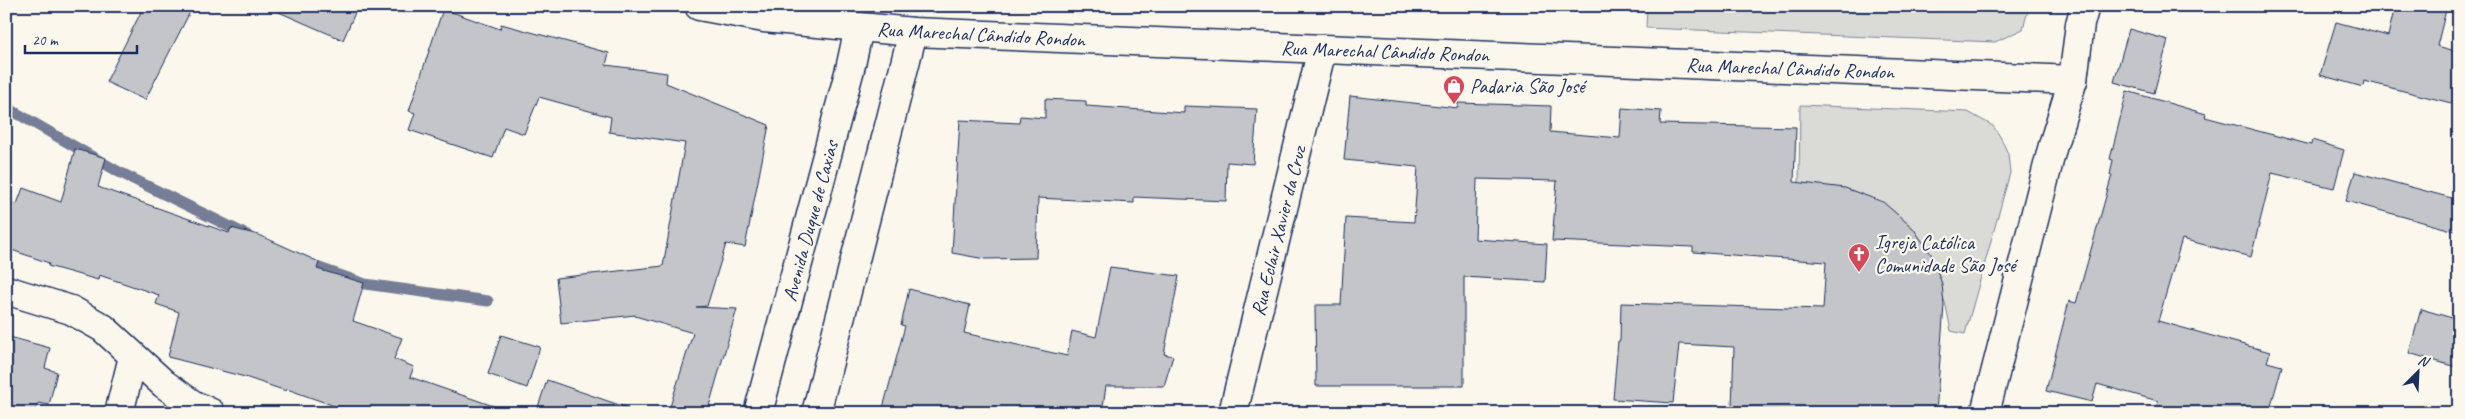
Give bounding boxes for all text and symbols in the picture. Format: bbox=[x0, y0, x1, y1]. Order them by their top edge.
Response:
street label: Rua Marechal Cândido Rondon bbox=[876, 17, 1087, 52]
scale bar bbox=[25, 22, 138, 54]
text: 20 m bbox=[32, 31, 59, 50]
street label: Rua Marechal Cândido Rondon bbox=[1281, 35, 1490, 68]
street label: Rua Marechal Cândido Rondon bbox=[1686, 52, 1895, 85]
shop icon: Padaria São José bbox=[1442, 74, 1466, 105]
place label: Padaria São José bbox=[1470, 74, 1588, 99]
street label: Avenida Duque de Caxias bbox=[777, 136, 844, 304]
street label: Rua Eclair Xavier da Cruz bbox=[1245, 142, 1312, 319]
place label: Igreja Católica Comunidade São José bbox=[1875, 230, 2019, 278]
church icon: Igreja Católica Comunidade São José bbox=[1847, 242, 1871, 273]
north arrow bbox=[2392, 346, 2442, 396]
text: N bbox=[2416, 351, 2433, 371]

